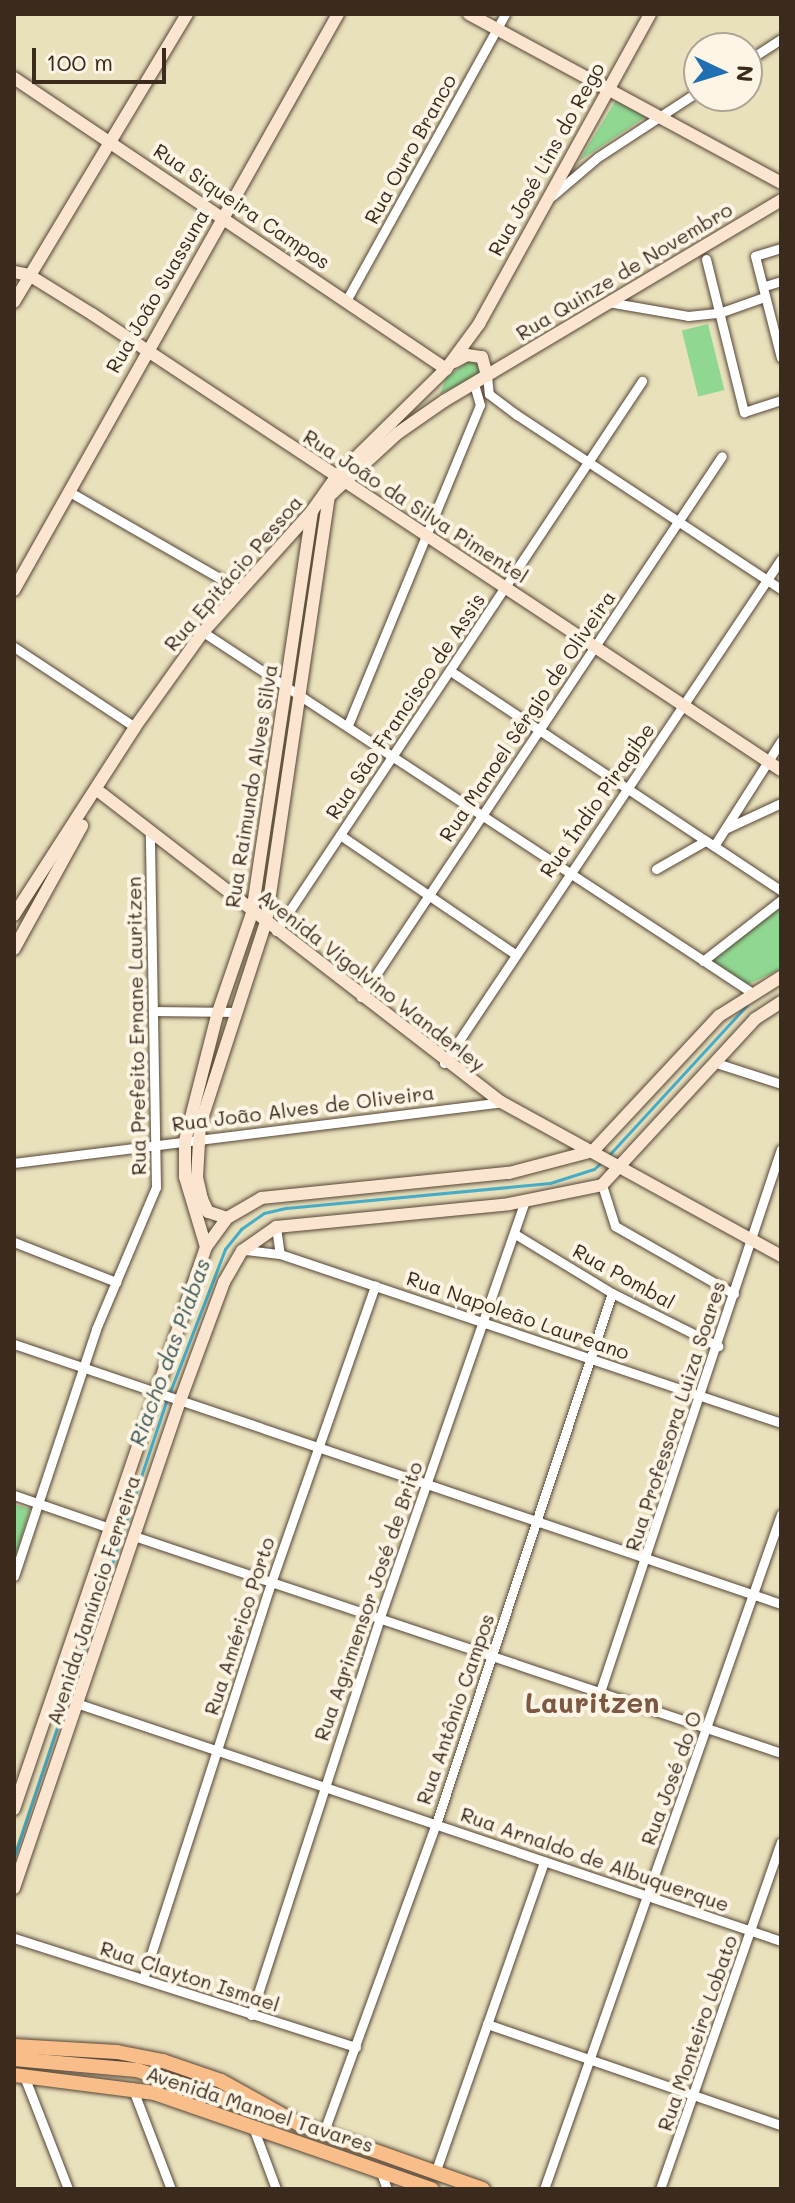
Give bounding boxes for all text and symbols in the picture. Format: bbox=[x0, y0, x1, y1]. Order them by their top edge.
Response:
scale bar bbox=[36, 32, 170, 82]
north arrow bbox=[683, 32, 763, 112]
text: 100 m bbox=[46, 46, 113, 77]
street label: Rua José Lins do Rego bbox=[483, 58, 609, 260]
text: N bbox=[730, 64, 760, 83]
street label: Rua Ouro Branco bbox=[359, 70, 461, 228]
street label: Rua Siqueira Campos bbox=[149, 138, 335, 274]
street label: Rua Quinze de Novembro bbox=[512, 197, 736, 345]
street label: Rua João Suassuna bbox=[100, 205, 214, 377]
street label: Rua João da Silva Pimentel bbox=[299, 424, 533, 588]
street label: Rua Epitácio Pessoa bbox=[159, 490, 307, 656]
street label: Rua Manoel Sérgio de Oliveira bbox=[434, 586, 620, 846]
street label: Rua São Francisco de Assis bbox=[320, 588, 490, 824]
street label: Rua Raimundo Alves Silva bbox=[220, 662, 282, 910]
street label: Rua Índio Piragibe bbox=[535, 718, 659, 882]
street label: Rua Prefeito Ernane Lauritzen bbox=[121, 876, 151, 1176]
street label: Avenida Vigolvino Wanderley bbox=[254, 884, 490, 1076]
street label: Rua João Alves de Oliveira bbox=[170, 1080, 436, 1136]
street label: Rua Pombal bbox=[569, 1238, 679, 1314]
water label: Riacho das Piabas bbox=[123, 1255, 215, 1449]
street label: Rua Napoleão Laureano bbox=[404, 1266, 632, 1364]
street label: Rua Professora Luiza Soares bbox=[620, 1278, 730, 1554]
street label: Rua Agrimensor José de Brito bbox=[309, 1458, 427, 1744]
street label: Avenida Janúncio Ferreira bbox=[41, 1472, 145, 1728]
street label: Rua Américo Porto bbox=[199, 1534, 279, 1718]
street label: Rua Antônio Campos bbox=[411, 1610, 499, 1808]
district label: Lauritzen bbox=[525, 1685, 659, 1719]
street label: Rua José do O bbox=[636, 1708, 706, 1848]
street label: Rua Arnaldo de Albuquerque bbox=[458, 1802, 732, 1916]
street label: Rua Monteiro Lobato bbox=[652, 1932, 742, 2134]
street label: Rua Clayton Ismael bbox=[97, 1936, 283, 2016]
street label: Avenida Manoel Tavares bbox=[143, 2061, 377, 2157]

